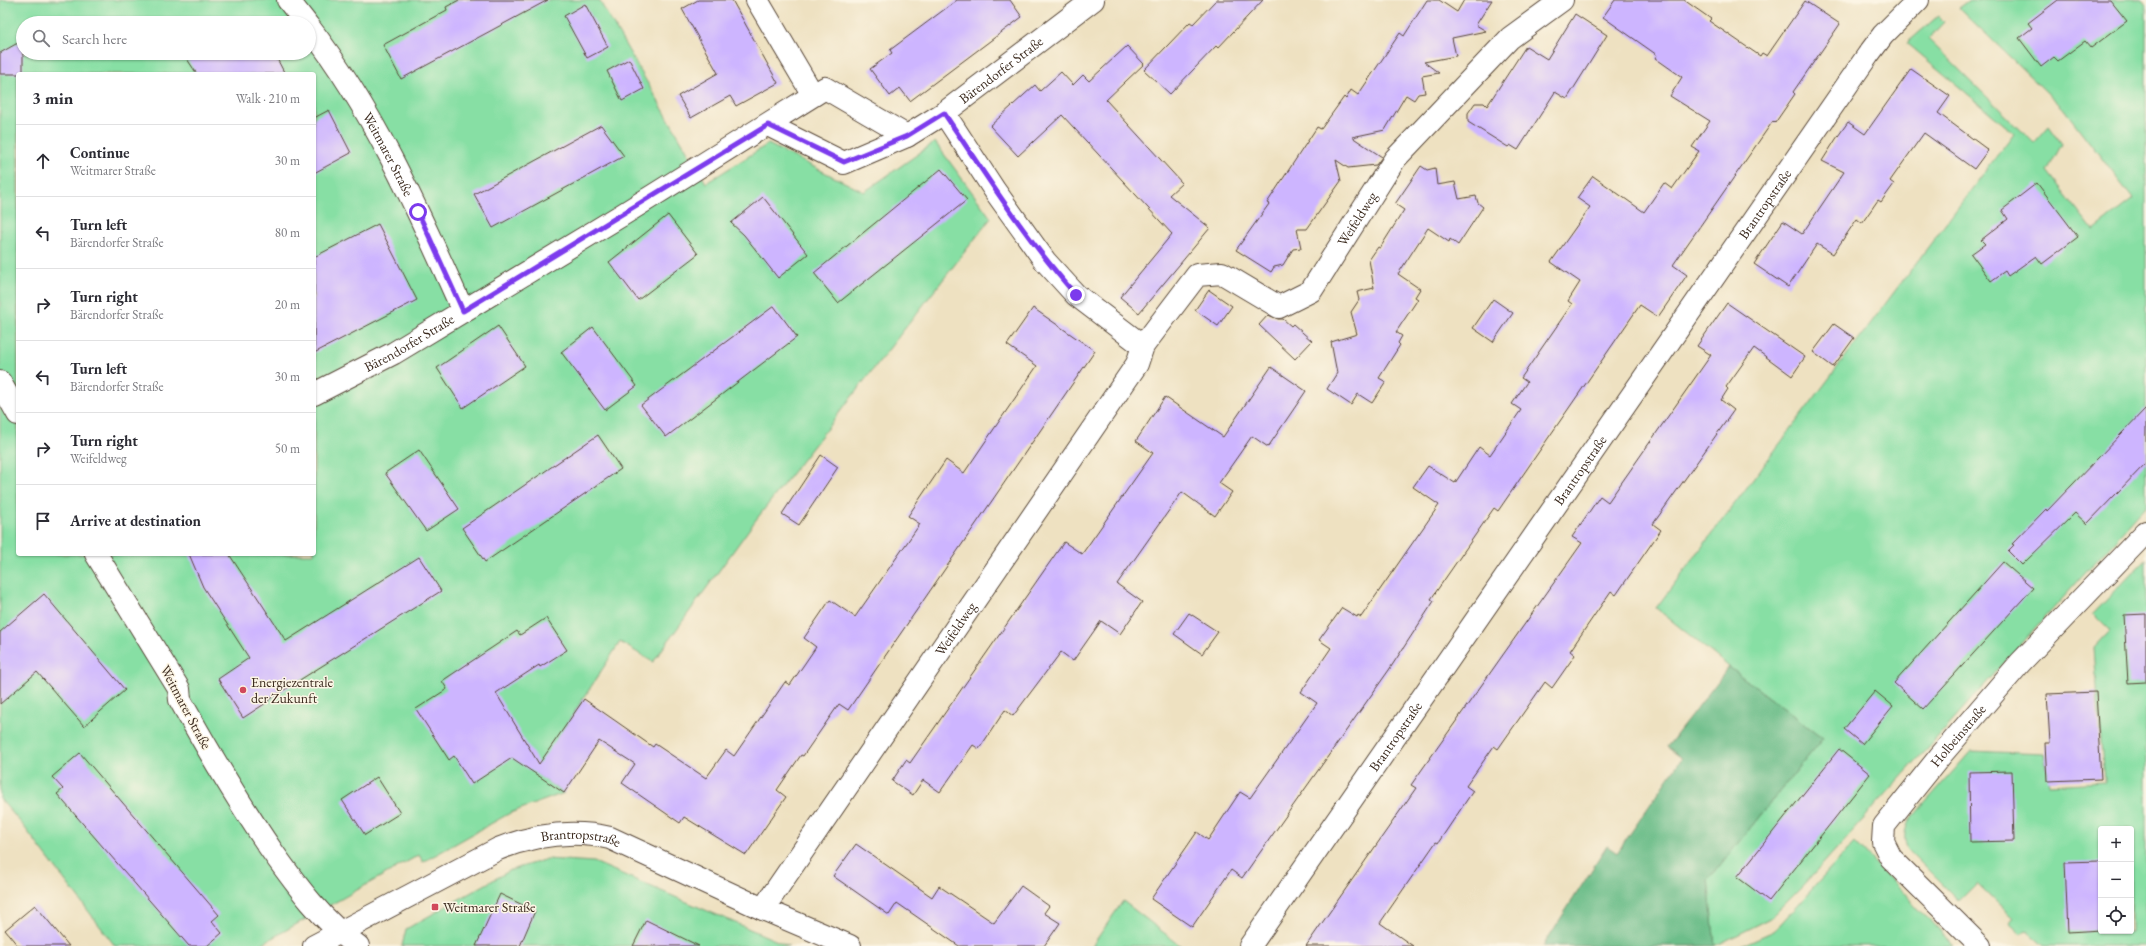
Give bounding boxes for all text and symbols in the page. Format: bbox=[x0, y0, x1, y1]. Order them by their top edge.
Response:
search box bbox=[16, 16, 316, 60]
icon: search bbox=[30, 27, 52, 49]
text: Search here bbox=[62, 29, 127, 48]
street label: Bärendorfer Straße bbox=[955, 32, 1047, 107]
text: 3 min bbox=[32, 87, 73, 109]
text: Walk · 210 m bbox=[236, 90, 300, 107]
street label: Weitmarer Straße bbox=[359, 109, 418, 200]
text: Continue bbox=[70, 143, 130, 162]
icon: ahead bbox=[32, 150, 54, 172]
text: 30 m bbox=[275, 152, 300, 169]
text: Weitmarer Straße bbox=[70, 162, 156, 179]
street label: Brantropstraße bbox=[1734, 165, 1795, 242]
street label: Weifeldweg bbox=[1333, 187, 1381, 249]
route start bbox=[409, 203, 427, 221]
text: Turn left bbox=[70, 215, 127, 234]
icon: left bbox=[32, 222, 54, 244]
text: 80 m bbox=[275, 224, 300, 241]
text: Bärendorfer Straße bbox=[70, 234, 164, 251]
route end bbox=[1067, 286, 1085, 304]
text: Turn right bbox=[70, 287, 138, 306]
icon: right bbox=[32, 294, 54, 316]
text: 20 m bbox=[275, 296, 300, 313]
text: Bärendorfer Straße bbox=[70, 306, 164, 323]
street label: Bärendorfer Straße bbox=[361, 310, 458, 376]
text: Turn left bbox=[70, 359, 127, 378]
icon: left bbox=[32, 366, 54, 388]
text: 30 m bbox=[275, 368, 300, 385]
text: Bärendorfer Straße bbox=[70, 378, 164, 395]
text: Turn right bbox=[70, 431, 138, 450]
street label: Brantropstraße bbox=[1550, 431, 1611, 509]
icon: right bbox=[32, 438, 54, 460]
text: 50 m bbox=[275, 440, 300, 457]
text: Weifeldweg bbox=[70, 450, 127, 467]
icon: arrive bbox=[32, 510, 54, 532]
text: Arrive at destination bbox=[70, 511, 201, 530]
street label: Weifeldweg bbox=[931, 598, 981, 659]
street label: Weitmarer Straße bbox=[156, 662, 216, 753]
place label: Energiezentrale der Zukunft bbox=[251, 673, 334, 707]
marker: Energiezentrale der Zukunft bbox=[238, 685, 248, 695]
street label: Brantropstraße bbox=[1365, 698, 1426, 775]
street label: Holbeinstraße bbox=[1926, 700, 1990, 770]
street label: Brantropstraße bbox=[539, 825, 624, 851]
map controls bbox=[2098, 826, 2134, 934]
button: + bbox=[2098, 826, 2134, 862]
button: − bbox=[2098, 862, 2134, 898]
place label: Weitmarer Straße bbox=[443, 898, 536, 916]
button: locate bbox=[2098, 898, 2134, 934]
marker: Weitmarer Straße bbox=[430, 902, 440, 912]

